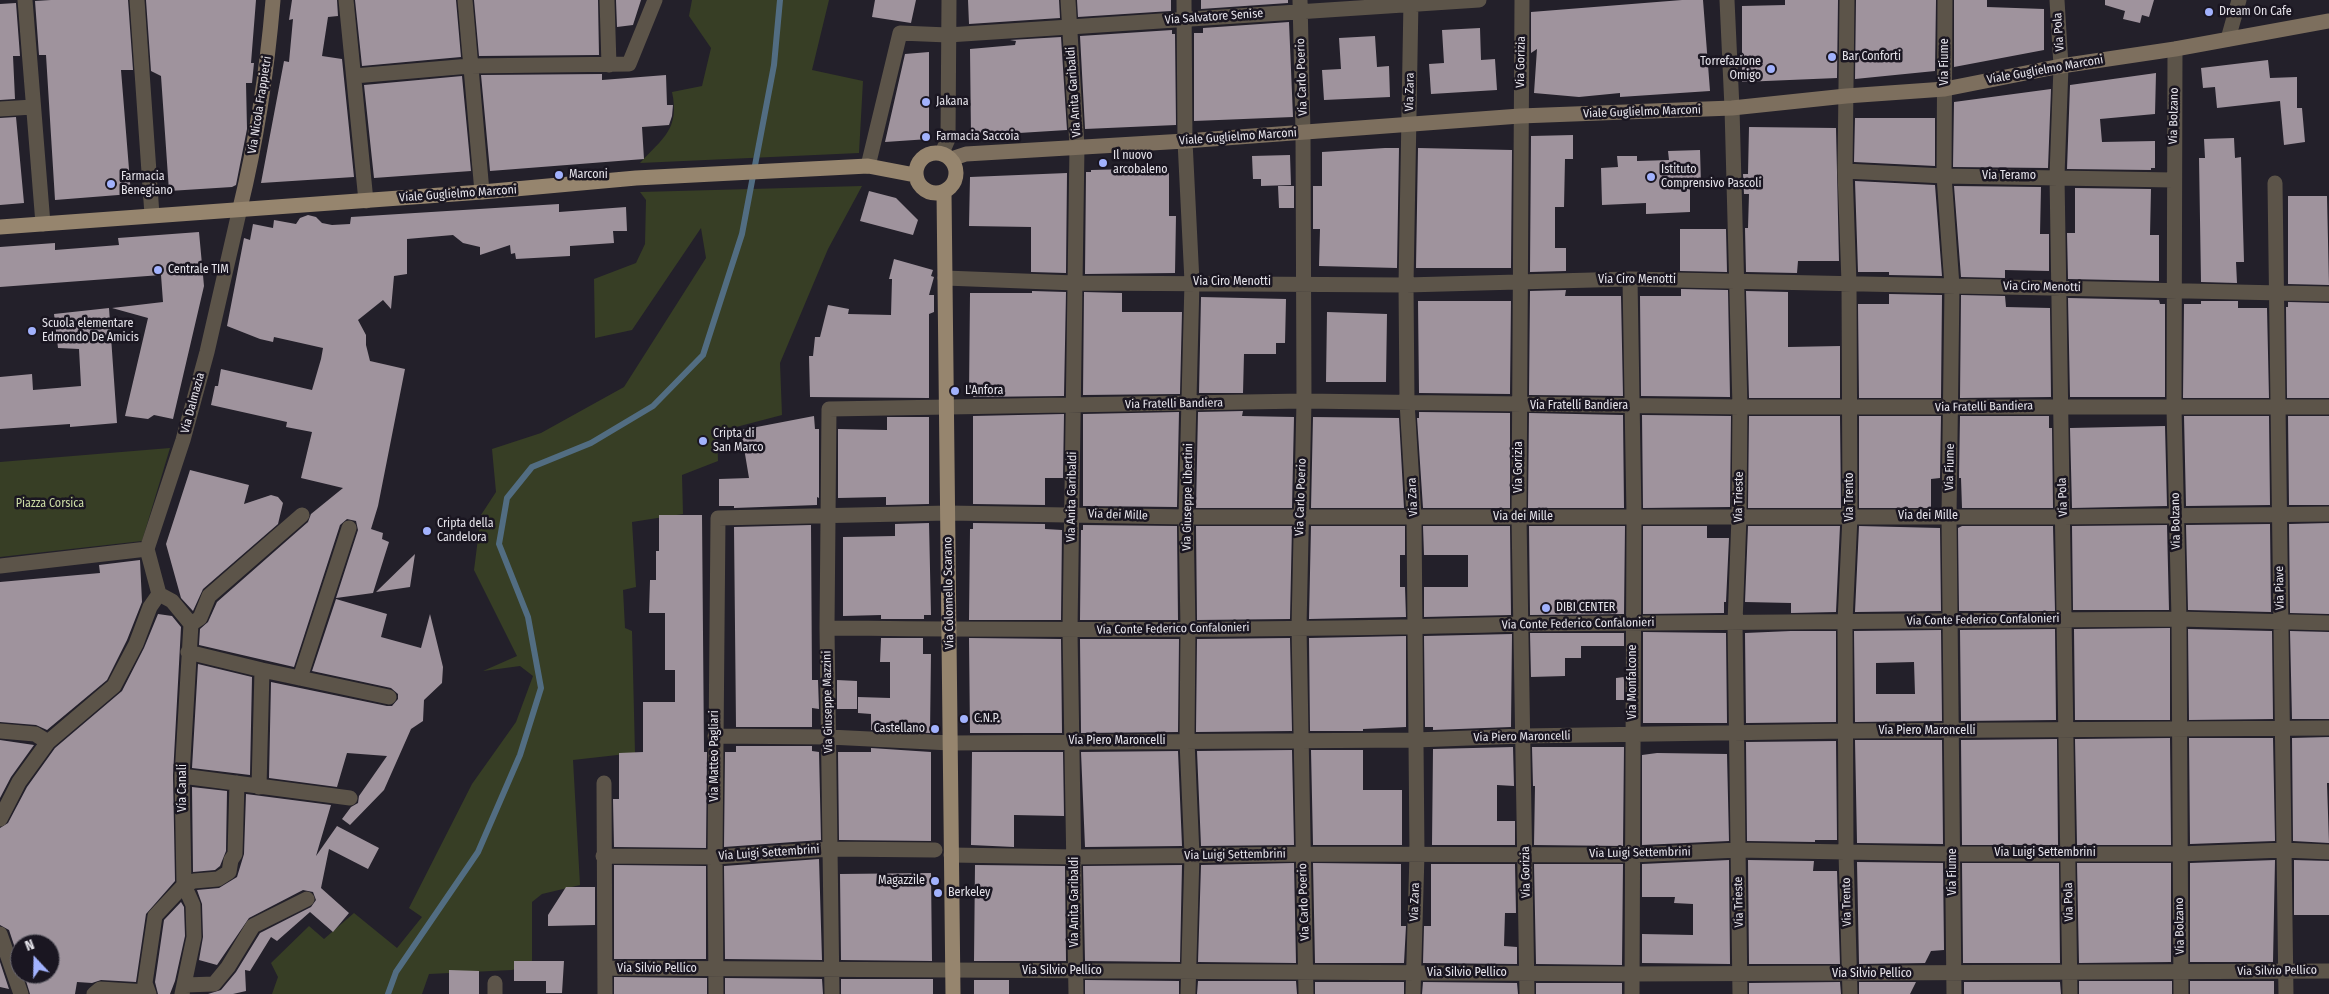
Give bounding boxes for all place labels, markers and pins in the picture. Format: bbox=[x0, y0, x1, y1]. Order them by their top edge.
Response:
place label: Dream On Cafe bbox=[2219, 5, 2292, 19]
marker: Dream On Cafe bbox=[2203, 6, 2215, 18]
place label: Bar Conforti bbox=[1842, 50, 1901, 64]
marker: Bar Conforti bbox=[1826, 51, 1838, 63]
place label: Torrefazione Omigo bbox=[1700, 55, 1761, 83]
marker: Torrefazione Omigo bbox=[1765, 63, 1777, 75]
place label: Jakana bbox=[936, 95, 969, 109]
marker: Jakana bbox=[920, 96, 932, 108]
place label: Farmacia Saccoia bbox=[936, 130, 1019, 144]
marker: Farmacia Saccoia bbox=[920, 131, 932, 143]
place label: Il nuovo arcobaleno bbox=[1113, 149, 1168, 177]
marker: Il nuovo arcobaleno bbox=[1097, 157, 1109, 169]
place label: Istituto Comprensivo Pascoli bbox=[1661, 163, 1761, 191]
place label: Marconi bbox=[569, 168, 608, 182]
marker: Marconi bbox=[553, 169, 565, 181]
place label: Farmacia Benegiano bbox=[121, 170, 173, 198]
marker: Istituto Comprensivo Pascoli bbox=[1645, 171, 1657, 183]
marker: Farmacia Benegiano bbox=[105, 178, 117, 190]
place label: Centrale TIM bbox=[168, 263, 229, 277]
marker: Centrale TIM bbox=[152, 264, 164, 276]
place label: Scuola elementare Edmondo De Amicis bbox=[42, 317, 139, 345]
marker: Scuola elementare Edmondo De Amicis bbox=[26, 325, 38, 337]
place label: L'Anfora bbox=[965, 384, 1003, 398]
marker: L'Anfora bbox=[949, 385, 961, 397]
place label: Cripta di San Marco bbox=[713, 427, 763, 455]
marker: Cripta di San Marco bbox=[697, 435, 709, 447]
place label: Cripta della Candelora bbox=[437, 517, 494, 545]
marker: Cripta della Candelora bbox=[421, 525, 433, 537]
place label: DIBI CENTER bbox=[1556, 601, 1615, 615]
marker: DIBI CENTER bbox=[1540, 602, 1552, 614]
place label: C.N.P. bbox=[974, 712, 1000, 726]
marker: C.N.P. bbox=[958, 713, 970, 725]
place label: Castellano bbox=[874, 722, 925, 736]
marker: Castellano bbox=[929, 723, 941, 735]
place label: Magazzile bbox=[878, 874, 925, 888]
marker: Magazzile bbox=[929, 875, 941, 887]
place label: Berkeley bbox=[948, 886, 990, 900]
marker: Berkeley bbox=[932, 887, 944, 899]

